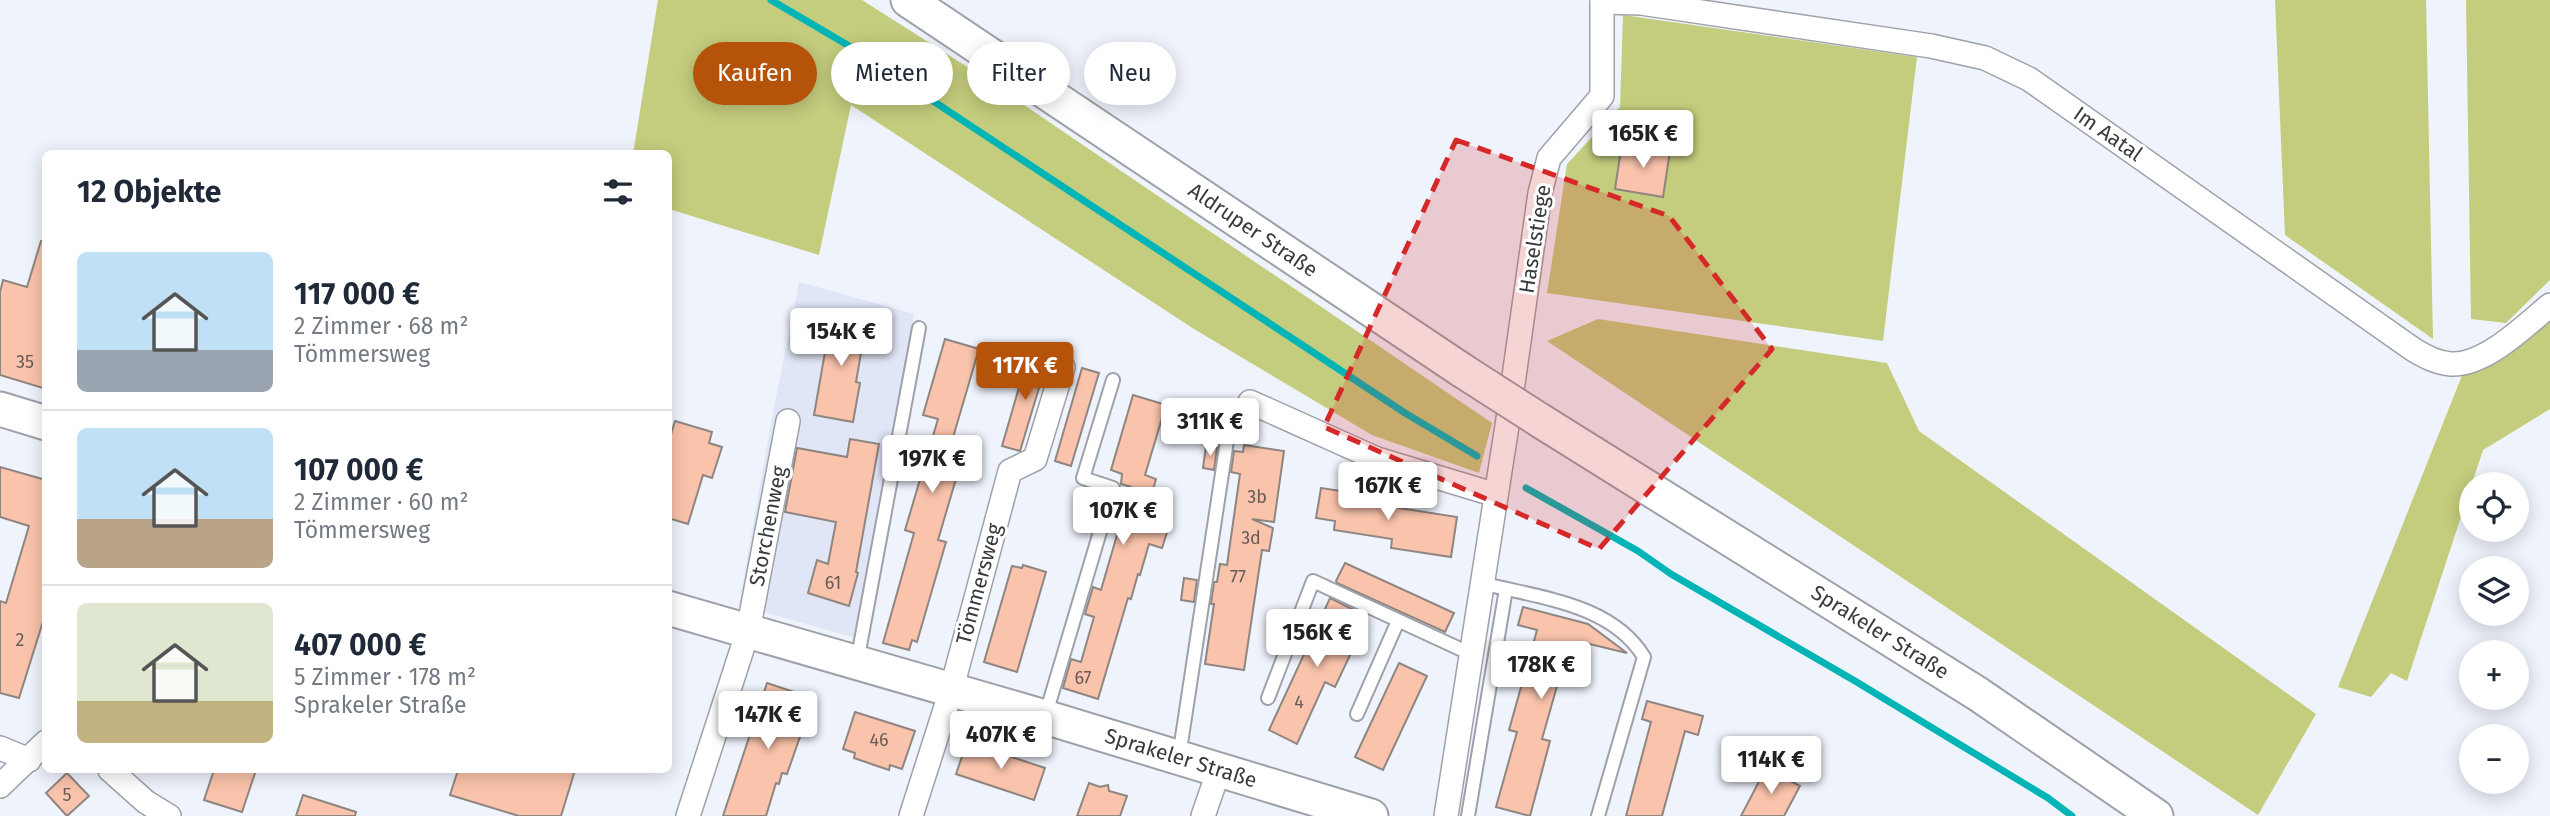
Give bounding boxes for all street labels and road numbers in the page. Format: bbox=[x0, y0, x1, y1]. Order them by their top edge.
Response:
street label: Im Aatal bbox=[2069, 101, 2147, 167]
street label: Aldruper Straße bbox=[1183, 177, 1323, 283]
street label: Haselstiege bbox=[1514, 183, 1556, 295]
street label: Storchenweg bbox=[744, 464, 792, 588]
street label: Tömmersweg bbox=[950, 521, 1008, 647]
street label: Sprakeler Straße bbox=[1806, 579, 1954, 685]
street label: Sprakeler Straße bbox=[1102, 723, 1260, 793]

